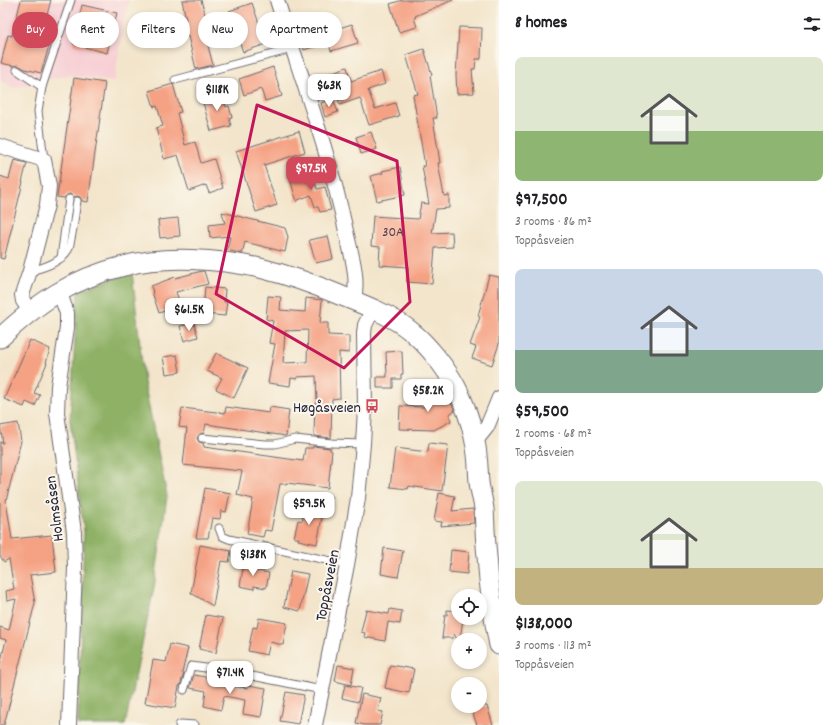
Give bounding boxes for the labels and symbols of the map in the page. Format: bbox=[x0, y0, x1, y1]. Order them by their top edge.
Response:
pin: $63K bbox=[305, 74, 353, 108]
pin: $118K bbox=[189, 78, 245, 112]
pin: $97.5K bbox=[278, 157, 344, 191]
house number: 30A bbox=[382, 223, 404, 243]
pin: $61.5K bbox=[156, 298, 222, 332]
pin: $58.2K bbox=[395, 379, 461, 413]
place label: Høgåsveien bbox=[293, 397, 361, 420]
bus stop icon: Høgåsveien bbox=[364, 398, 380, 414]
street label: Holmsåsen bbox=[40, 475, 71, 543]
pin: $59.5K bbox=[276, 492, 342, 526]
pin: $138K bbox=[225, 543, 281, 577]
street label: Toppåsveien bbox=[310, 548, 347, 623]
pin: $71.4K bbox=[197, 661, 263, 695]

